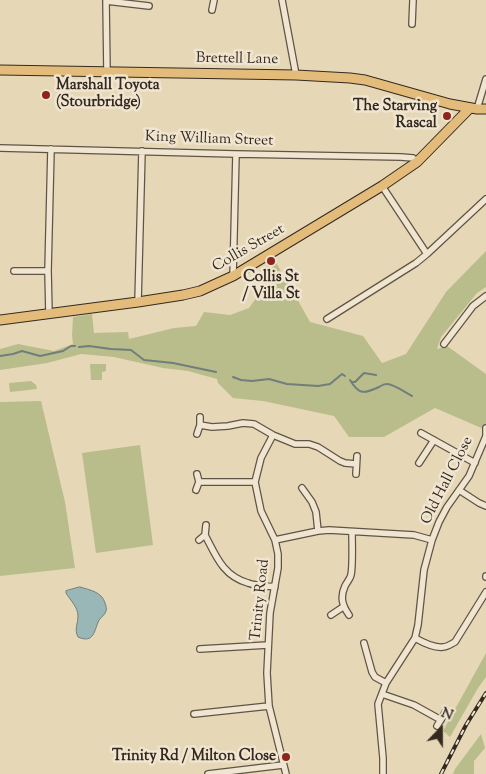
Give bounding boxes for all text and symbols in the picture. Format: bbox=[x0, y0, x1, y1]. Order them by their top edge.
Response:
street label: Brettell Lane bbox=[196, 50, 278, 70]
place label: Marshall Toyota (Stourbridge) bbox=[56, 77, 160, 112]
marker: Marshall Toyota (Stourbridge) bbox=[40, 89, 52, 101]
place label: The Starving Rascal bbox=[353, 98, 437, 133]
marker: The Starving Rascal bbox=[441, 110, 453, 122]
street label: King William Street bbox=[145, 129, 273, 151]
street label: Collis Street bbox=[210, 221, 288, 277]
marker: Collis St / Villa St bbox=[265, 255, 277, 267]
place label: Collis St / Villa St bbox=[242, 269, 300, 304]
street label: Old Hall Close bbox=[418, 434, 478, 528]
street label: Trinity Road bbox=[248, 558, 274, 642]
north arrow bbox=[416, 704, 466, 754]
text: N bbox=[438, 704, 456, 726]
place label: Trinity Rd / Milton Close bbox=[112, 748, 276, 766]
marker: Trinity Rd / Milton Close bbox=[280, 751, 292, 763]

